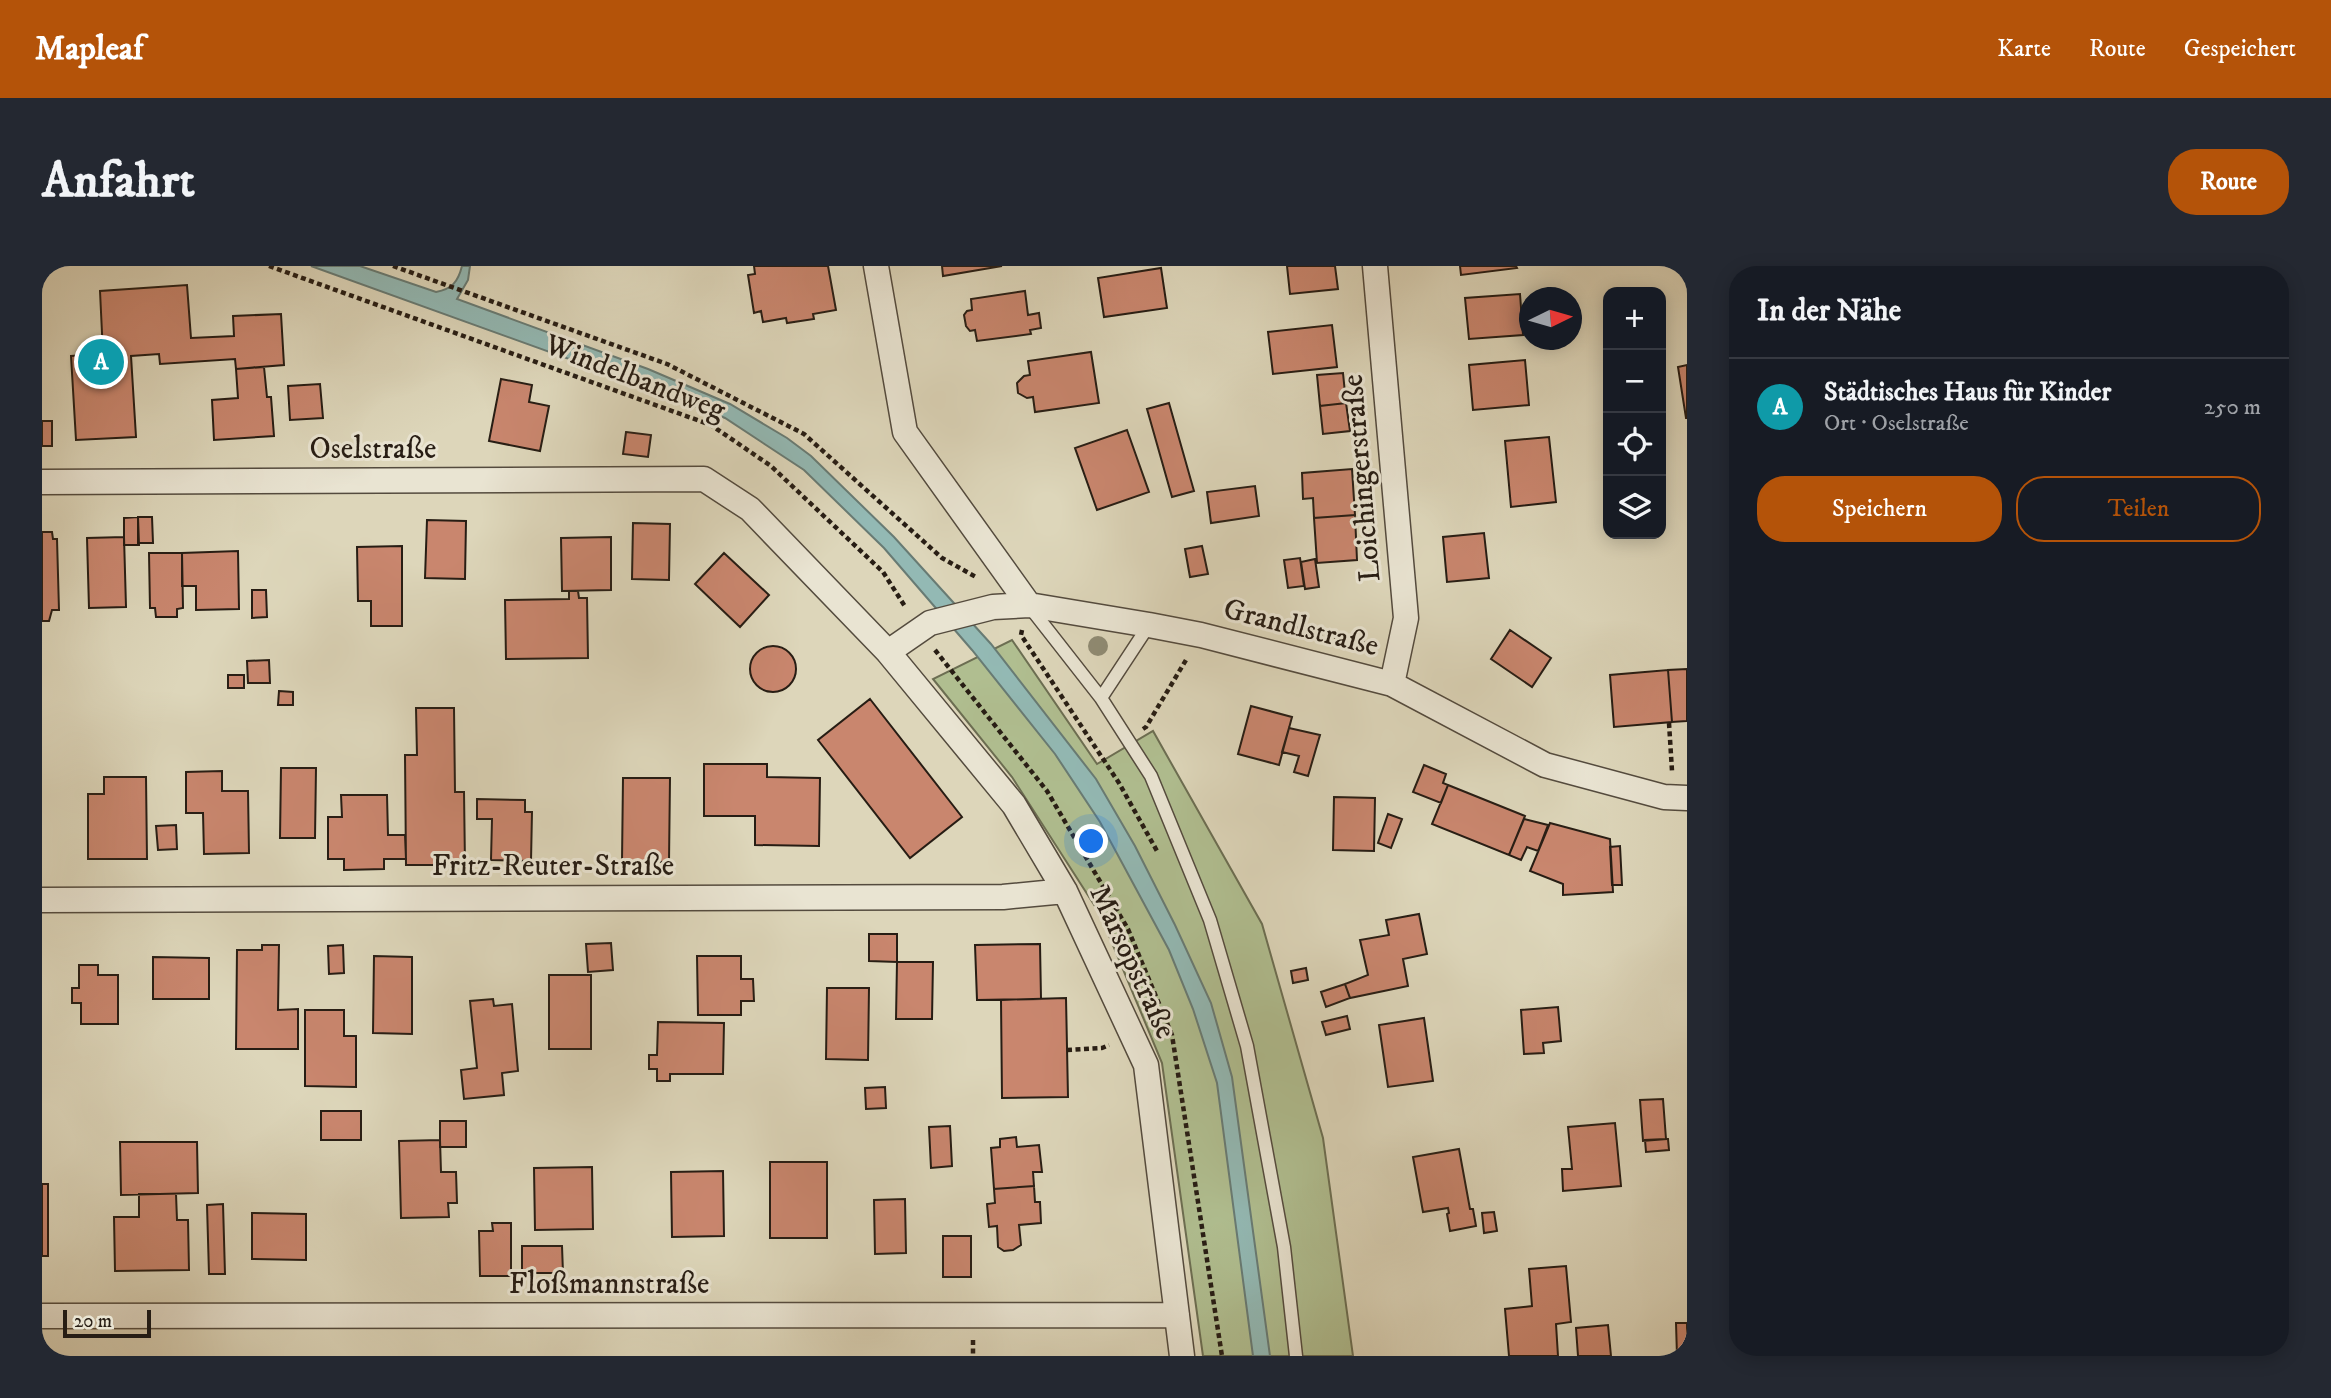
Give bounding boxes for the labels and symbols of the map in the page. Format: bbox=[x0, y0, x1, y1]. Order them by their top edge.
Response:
north arrow bbox=[1519, 287, 1582, 350]
street label: Windelbandweg bbox=[538, 326, 731, 430]
pin: A bbox=[78, 336, 124, 388]
street label: Loichingerstraße bbox=[1334, 373, 1390, 583]
street label: Oselstraße bbox=[310, 431, 436, 468]
street label: Grandlstraße bbox=[1220, 591, 1382, 665]
your location bbox=[1074, 824, 1108, 858]
street label: Fritz-Reuter-Straße bbox=[432, 848, 674, 885]
street label: Marsopstraße bbox=[1080, 879, 1184, 1045]
street label: Floßmannstraße bbox=[509, 1266, 709, 1303]
scale bar bbox=[63, 1307, 150, 1339]

